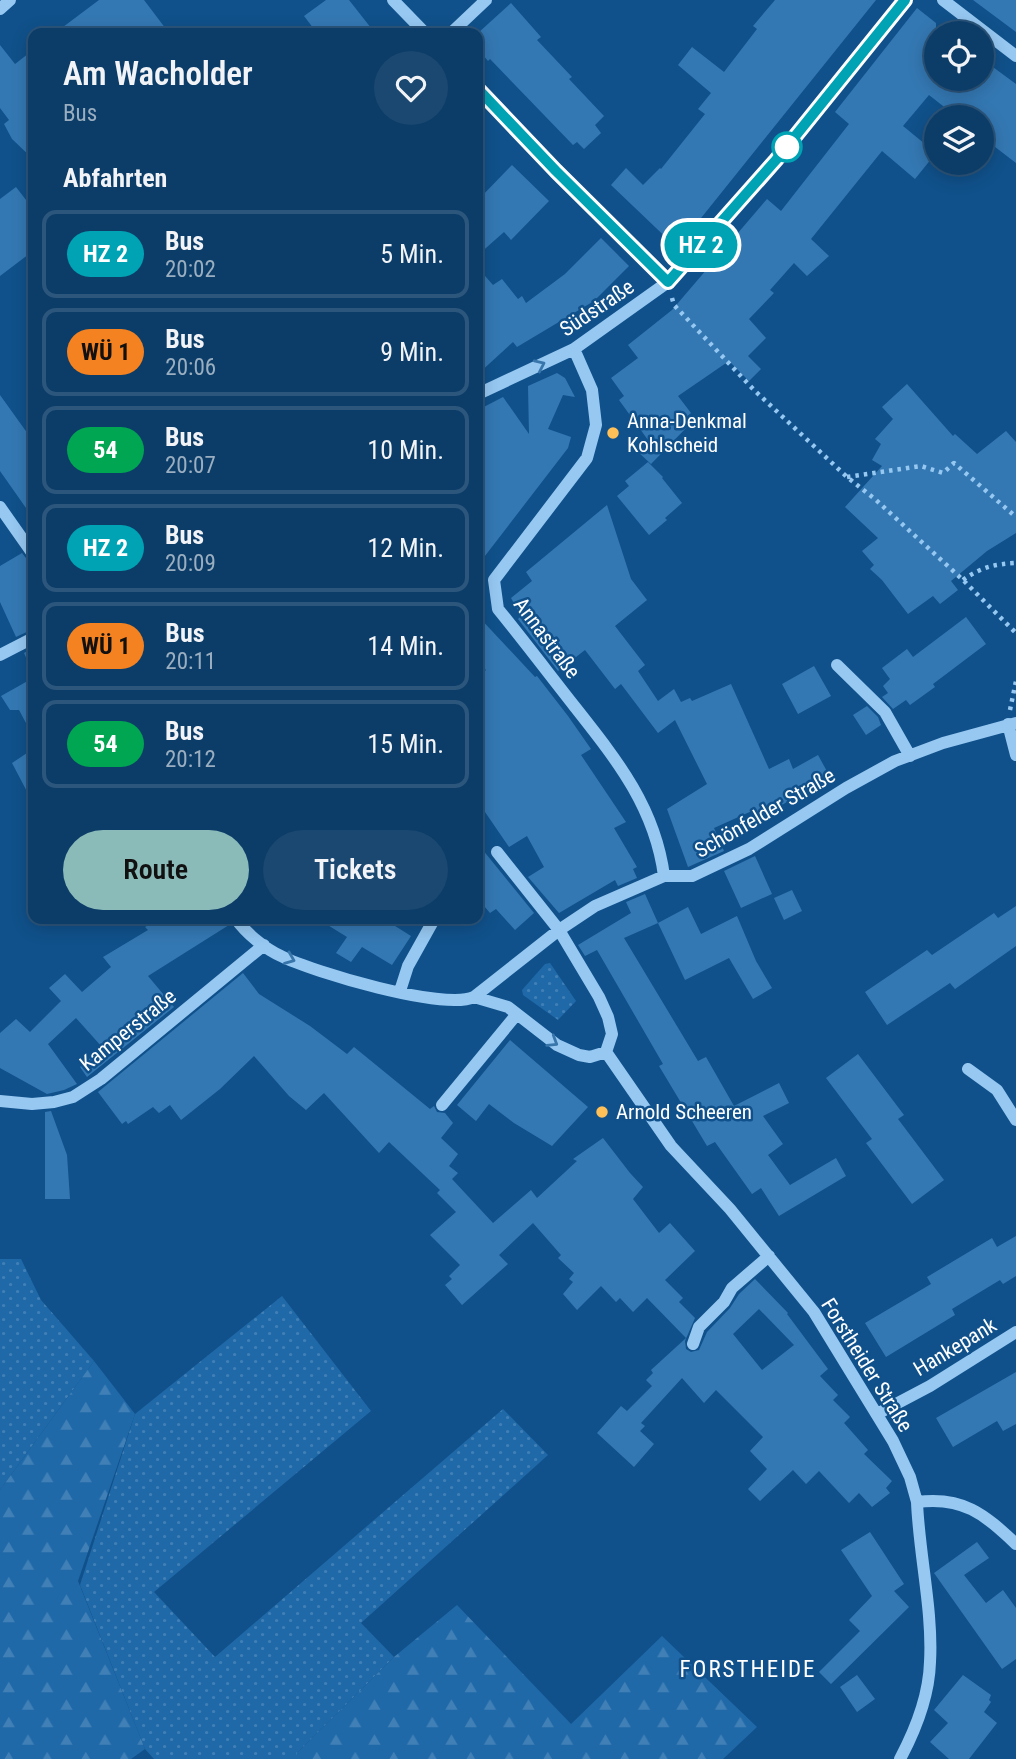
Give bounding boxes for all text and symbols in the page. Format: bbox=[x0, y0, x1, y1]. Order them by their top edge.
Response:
map controls bbox=[924, 21, 994, 175]
button: locate bbox=[924, 21, 994, 91]
button: heart bbox=[374, 51, 448, 125]
text: Am Wacholder bbox=[63, 54, 253, 93]
text: Bus bbox=[63, 100, 97, 127]
button: layers bbox=[924, 105, 994, 175]
unlabelled marker bbox=[772, 132, 802, 162]
text: Abfahrten bbox=[63, 163, 167, 193]
line badge: HZ 2 bbox=[652, 222, 750, 268]
text: Bus bbox=[165, 226, 204, 256]
text: HZ 2 bbox=[678, 231, 724, 259]
text: 5 Min. bbox=[380, 239, 444, 269]
text: HZ 2 bbox=[83, 240, 128, 268]
text: 20:02 bbox=[165, 256, 216, 283]
street label: Südstraße bbox=[555, 274, 639, 341]
text: Bus bbox=[165, 324, 205, 354]
text: 9 Min. bbox=[380, 337, 444, 367]
text: WÜ 1 bbox=[81, 338, 130, 366]
text: 20:06 bbox=[165, 354, 216, 381]
one-way arrow bbox=[532, 359, 545, 373]
place label: Anna-Denkmal Kohlscheid bbox=[627, 409, 747, 457]
text: Bus bbox=[165, 422, 204, 452]
marker: Anna-Denkmal Kohlscheid bbox=[605, 425, 621, 441]
text: 10 Min. bbox=[367, 435, 444, 465]
text: 54 bbox=[93, 436, 118, 464]
text: 20:07 bbox=[165, 452, 216, 479]
text: Bus bbox=[165, 520, 204, 550]
text: 12 Min. bbox=[367, 533, 444, 563]
text: HZ 2 bbox=[83, 534, 128, 562]
text: 20:09 bbox=[165, 550, 216, 577]
street label: Annastraße bbox=[509, 593, 585, 683]
text: Bus bbox=[165, 618, 205, 648]
text: 14 Min. bbox=[367, 631, 444, 661]
text: WÜ 1 bbox=[81, 632, 130, 660]
text: 20:11 bbox=[165, 648, 216, 675]
text: Bus bbox=[165, 716, 204, 746]
text: 15 Min. bbox=[367, 729, 444, 759]
text: 54 bbox=[93, 730, 118, 758]
text: 20:12 bbox=[165, 746, 216, 773]
street label: Schönfelder Straße bbox=[691, 763, 840, 863]
button: Route bbox=[63, 830, 249, 910]
button: Tickets bbox=[263, 830, 448, 910]
one-way arrow bbox=[283, 951, 295, 965]
street label: Kamperstraße bbox=[75, 984, 181, 1076]
one-way arrow bbox=[546, 1033, 559, 1046]
place label: Arnold Scheeren bbox=[616, 1100, 752, 1124]
marker: Arnold Scheeren bbox=[594, 1104, 610, 1120]
street label: Forstheider Straße bbox=[816, 1294, 918, 1436]
street label: Hankepank bbox=[909, 1313, 1001, 1381]
district label: FORSTHEIDE bbox=[680, 1656, 817, 1683]

